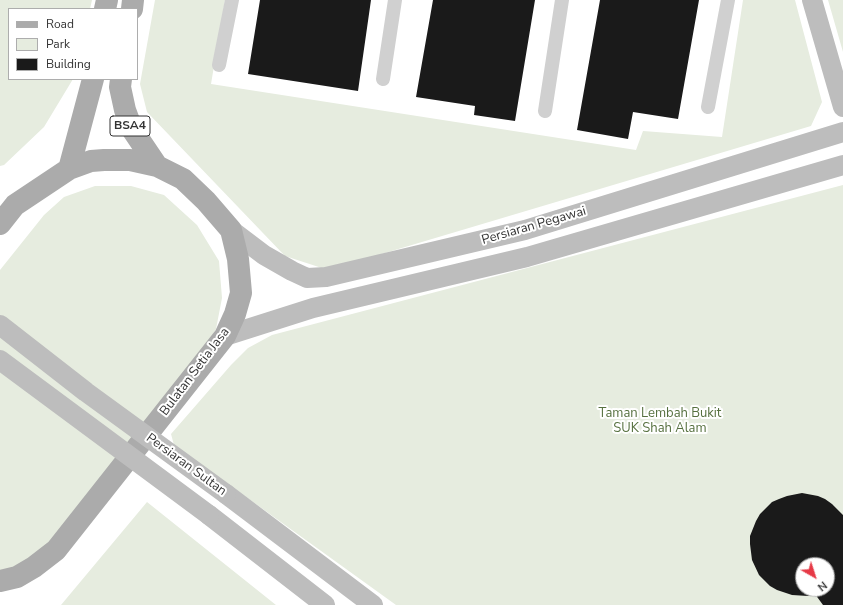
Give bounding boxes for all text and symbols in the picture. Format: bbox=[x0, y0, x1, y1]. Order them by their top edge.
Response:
legend bbox=[8, 8, 138, 80]
text: Road bbox=[46, 16, 74, 32]
text: Park bbox=[46, 36, 70, 52]
text: Building bbox=[46, 56, 91, 72]
road number: BSA4 bbox=[110, 116, 150, 136]
street label: Persiaran Pegawai bbox=[480, 204, 588, 248]
street label: Bulatan Setia Jasa bbox=[157, 325, 233, 419]
park label: Taman Lembah Bukit SUK Shah Alam bbox=[599, 406, 721, 437]
street label: Persiaran Sultan bbox=[143, 431, 229, 499]
north arrow bbox=[795, 557, 835, 597]
text: N bbox=[814, 578, 830, 594]

